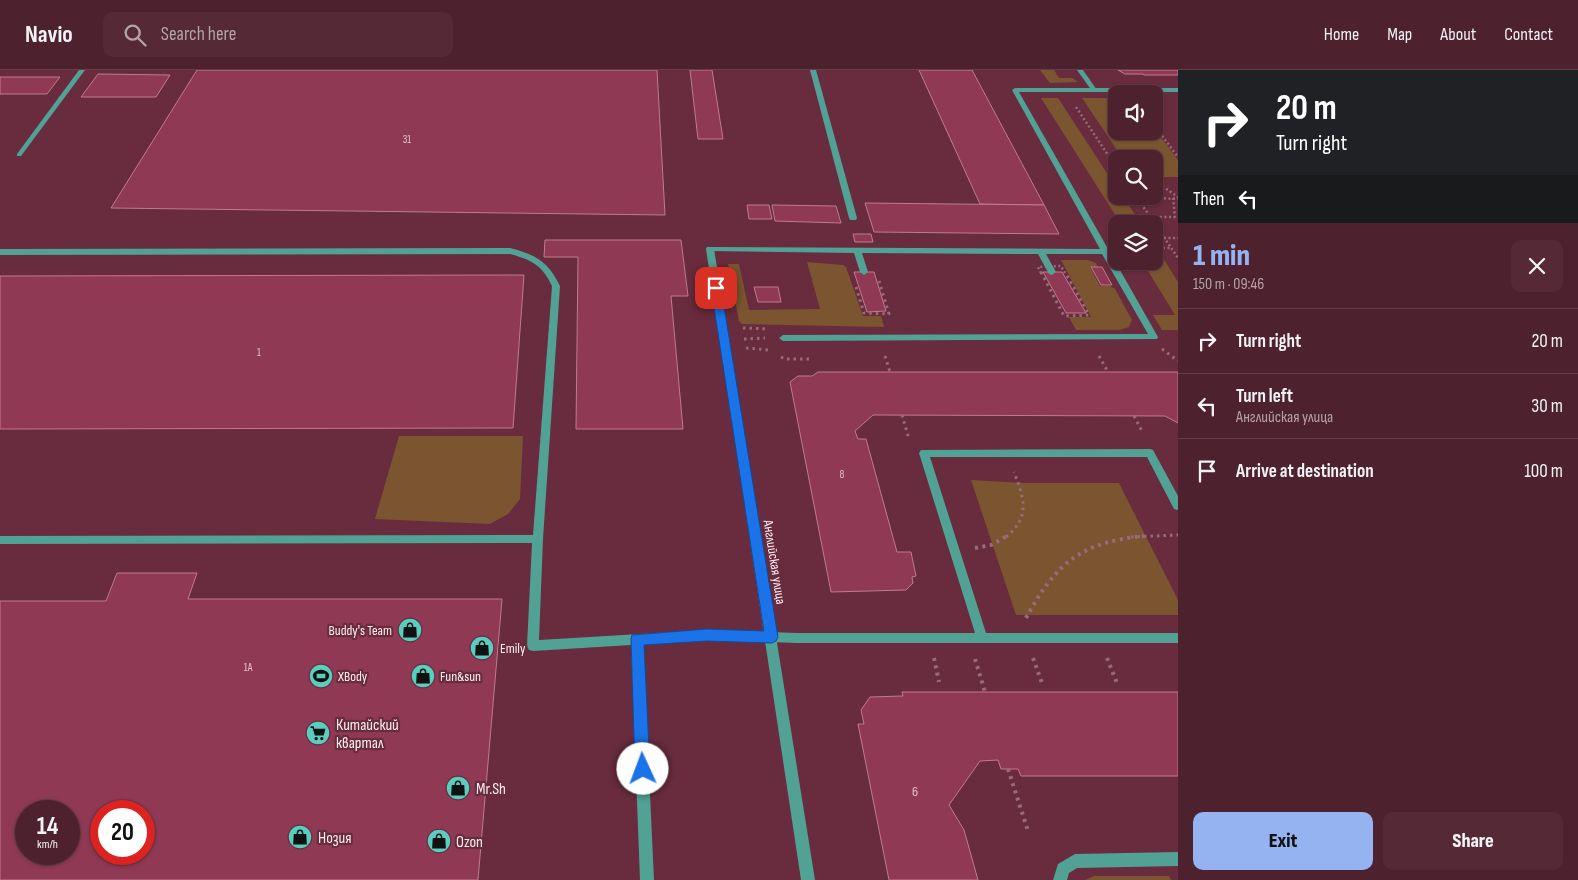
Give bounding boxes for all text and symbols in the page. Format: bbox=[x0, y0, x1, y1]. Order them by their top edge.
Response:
search box bbox=[103, 12, 453, 57]
text: Navio bbox=[25, 20, 73, 49]
icon: search bbox=[121, 21, 149, 49]
text: Search here bbox=[161, 23, 236, 46]
text: Home bbox=[1324, 24, 1359, 45]
text: Map bbox=[1387, 24, 1412, 45]
text: About bbox=[1440, 24, 1476, 45]
text: Contact bbox=[1504, 24, 1553, 45]
map controls bbox=[1108, 85, 1163, 270]
button: sound bbox=[1108, 85, 1163, 140]
text: 20 m bbox=[1276, 87, 1337, 130]
icon: right bbox=[1193, 90, 1258, 155]
text: Turn right bbox=[1276, 130, 1347, 157]
house number: 31 bbox=[403, 133, 411, 146]
button: search bbox=[1108, 150, 1163, 205]
icon: left bbox=[1234, 185, 1262, 213]
text: Then bbox=[1193, 188, 1224, 211]
button: layers bbox=[1108, 215, 1163, 270]
text: 1 min bbox=[1193, 238, 1250, 274]
button: close bbox=[1511, 240, 1563, 292]
pin bbox=[695, 267, 737, 309]
icon: arrive bbox=[702, 274, 730, 302]
text: 150 m · 09:46 bbox=[1193, 275, 1264, 294]
icon: right bbox=[1193, 327, 1221, 355]
text: Turn right bbox=[1236, 330, 1301, 353]
text: 20 m bbox=[1531, 330, 1563, 353]
house number: 1 bbox=[257, 346, 261, 359]
text: Turn left bbox=[1236, 385, 1293, 408]
icon: left bbox=[1193, 392, 1221, 420]
text: 30 m bbox=[1531, 395, 1563, 418]
text: Английская улица bbox=[1236, 408, 1333, 427]
icon: arrive bbox=[1193, 457, 1221, 485]
text: Arrive at destination bbox=[1236, 460, 1374, 483]
text: 100 m bbox=[1524, 460, 1563, 483]
house number: 8 bbox=[840, 468, 845, 481]
street label: Английская улица bbox=[759, 518, 790, 605]
shop icon: Buddy's Team bbox=[397, 617, 423, 643]
place label: Buddy's Team bbox=[329, 622, 392, 639]
shop icon: Emily bbox=[469, 635, 495, 661]
place label: Emily bbox=[500, 640, 526, 657]
house number: 1А bbox=[244, 661, 253, 674]
sports icon: XBody bbox=[308, 663, 334, 689]
shop icon: Fun&sun bbox=[410, 663, 436, 689]
place label: XBody bbox=[337, 668, 368, 685]
place label: Fun&sun bbox=[440, 668, 481, 685]
place label: Китайский квартал bbox=[336, 716, 399, 753]
supermarket icon: Китайский квартал bbox=[305, 720, 331, 746]
position arrow bbox=[616, 742, 668, 794]
shop icon: Mr.Sh bbox=[445, 775, 471, 801]
place label: Mr.Sh bbox=[476, 780, 506, 799]
house number: 6 bbox=[912, 783, 918, 800]
speed limit sign: 20 bbox=[90, 800, 155, 865]
text: 14 bbox=[37, 811, 58, 842]
button: Exit bbox=[1193, 812, 1373, 870]
button: Share bbox=[1383, 812, 1563, 870]
shop icon: Нозия bbox=[287, 824, 313, 850]
shop icon: Ozon bbox=[426, 828, 452, 854]
place label: Нозия bbox=[318, 829, 351, 848]
place label: Ozon bbox=[456, 833, 483, 852]
text: km/h bbox=[37, 837, 58, 852]

